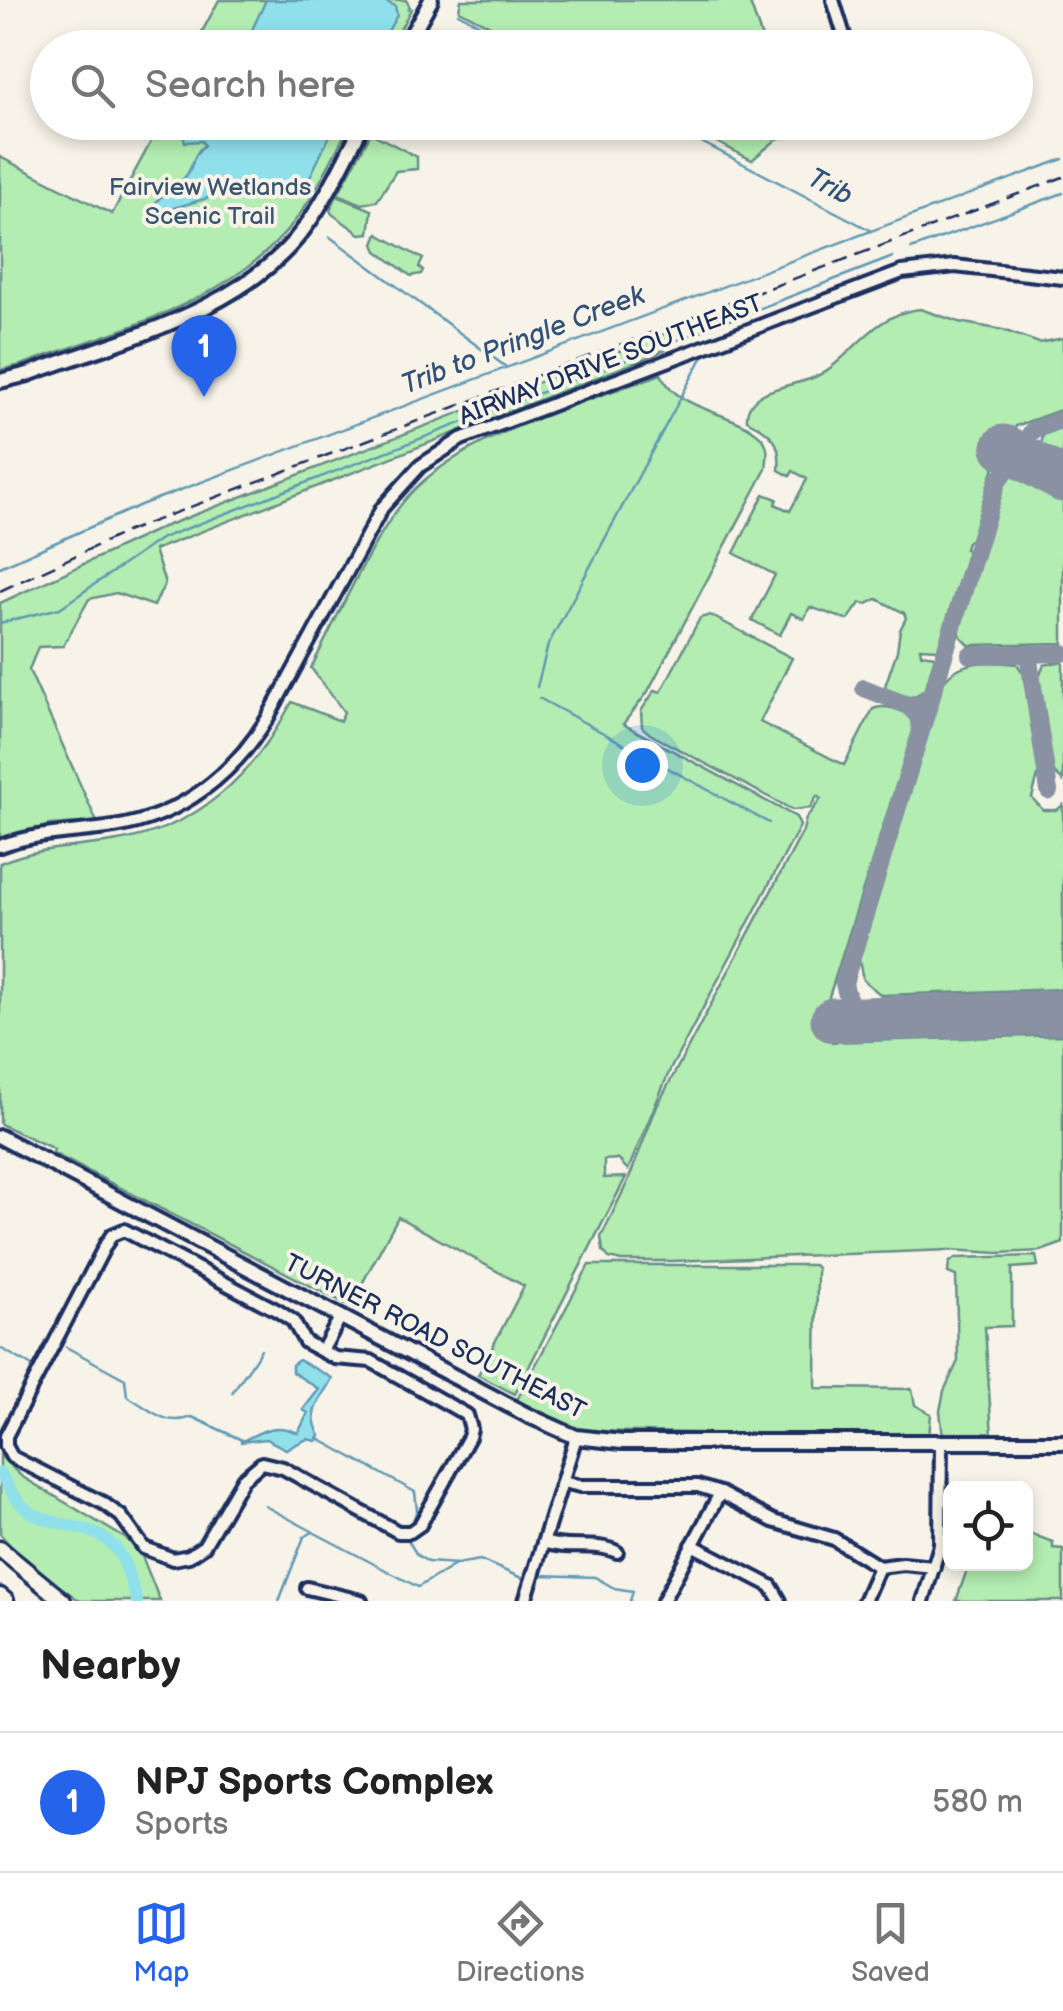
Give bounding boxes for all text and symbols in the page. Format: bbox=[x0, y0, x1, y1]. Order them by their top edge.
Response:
search box bbox=[30, 30, 1033, 140]
icon: search bbox=[65, 58, 120, 113]
text: Search here bbox=[145, 63, 356, 108]
water label: Trib bbox=[802, 162, 858, 212]
park label: Fairview Wetlands Scenic Trail bbox=[109, 172, 311, 232]
water label: Trib to Pringle Creek bbox=[397, 278, 650, 402]
street label: AIRWAY DRIVE SOUTHEAST bbox=[454, 288, 768, 432]
pin: 1 bbox=[172, 314, 236, 397]
your location bbox=[617, 740, 668, 791]
street label: TURNER ROAD SOUTHEAST bbox=[279, 1247, 591, 1427]
map controls bbox=[943, 1481, 1033, 1571]
button: locate bbox=[943, 1481, 1033, 1571]
text: Nearby bbox=[40, 1641, 180, 1692]
text: NPJ Sports Complex bbox=[135, 1760, 493, 1805]
text: 1 bbox=[66, 1783, 79, 1822]
text: 580 m bbox=[932, 1783, 1023, 1822]
text: Sports bbox=[135, 1805, 228, 1844]
tab: Map bbox=[133, 1896, 190, 1989]
tab: Directions bbox=[456, 1896, 585, 1989]
tab: Saved bbox=[851, 1896, 930, 1989]

